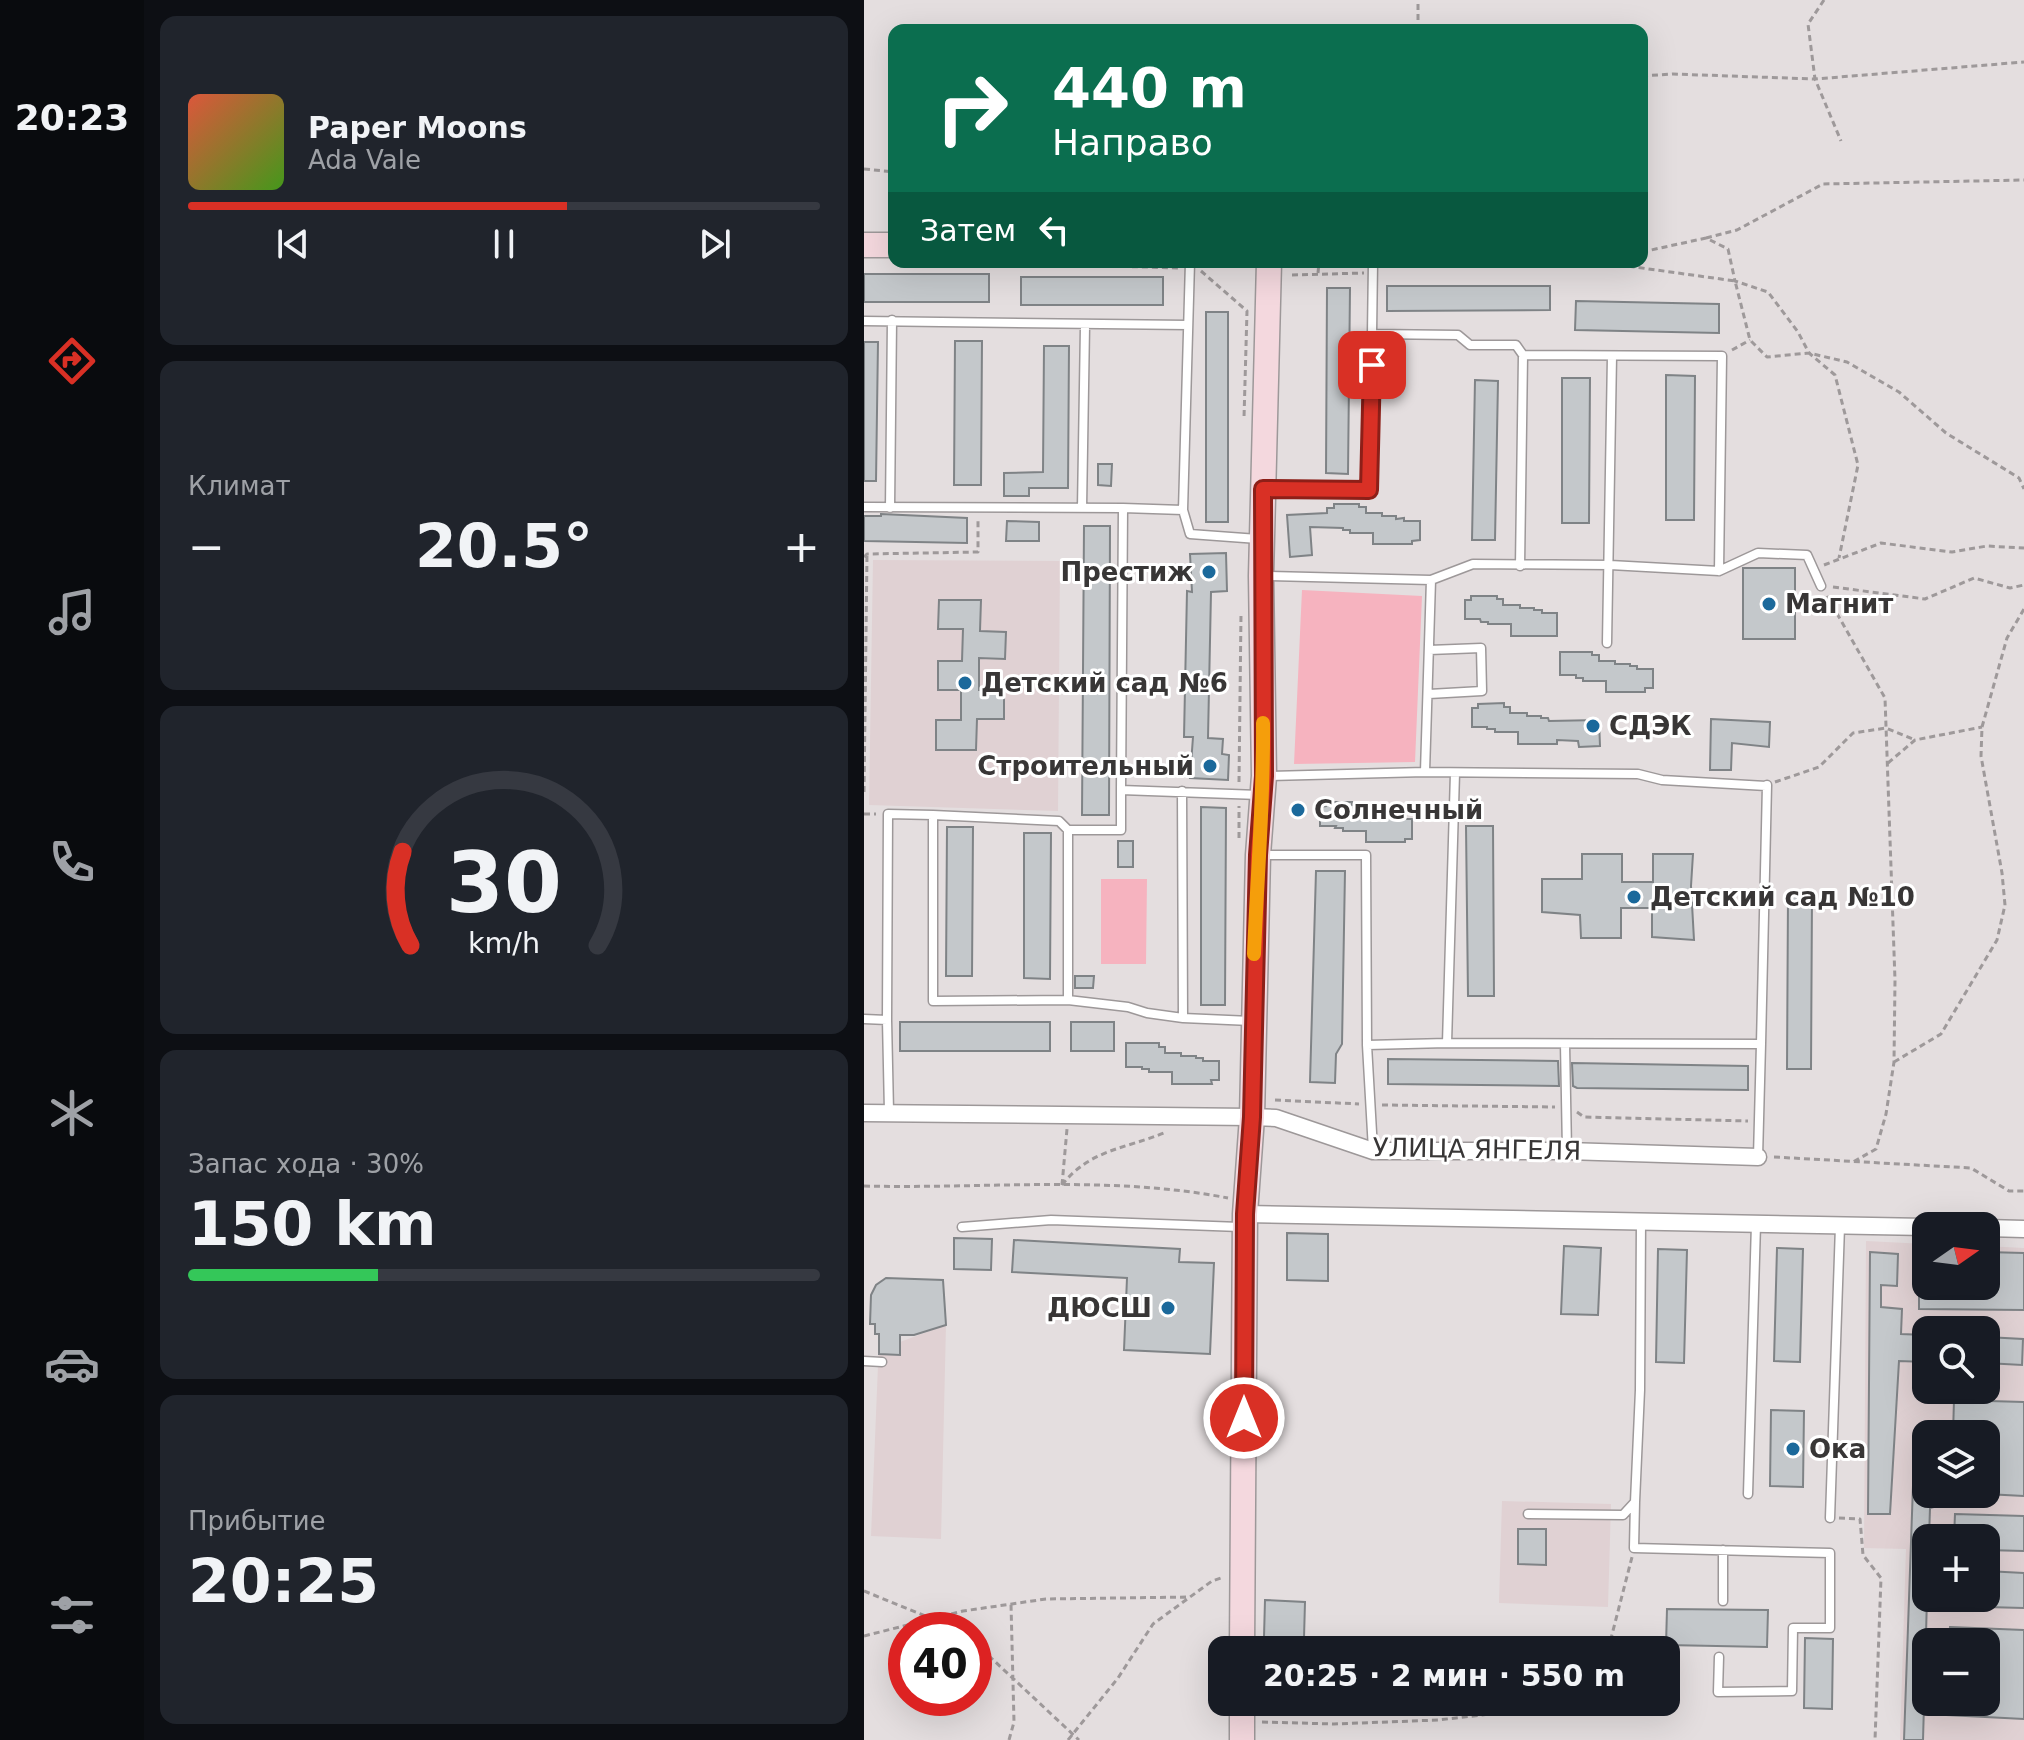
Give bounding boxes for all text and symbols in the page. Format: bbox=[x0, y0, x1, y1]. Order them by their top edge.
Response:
text: 440 m bbox=[1052, 55, 1247, 120]
icon: right bbox=[920, 56, 1024, 160]
text: 20:23 bbox=[15, 97, 129, 138]
text: Paper Moons bbox=[308, 110, 527, 145]
text: Направо bbox=[1052, 122, 1213, 163]
text: Ada Vale bbox=[308, 145, 421, 175]
icon: left bbox=[1032, 208, 1076, 252]
text: Затем bbox=[920, 213, 1016, 248]
icon: previous bbox=[271, 222, 315, 266]
icon: pause bbox=[482, 222, 526, 266]
icon: next bbox=[693, 222, 737, 266]
pin bbox=[1338, 331, 1406, 399]
icon: directions bbox=[44, 333, 100, 389]
icon: arrive bbox=[1350, 343, 1394, 387]
text: Климат bbox=[188, 471, 291, 501]
text: 20.5° bbox=[415, 511, 593, 581]
text: − bbox=[188, 521, 225, 572]
text: + bbox=[783, 521, 820, 572]
place label: Престиж bbox=[1060, 557, 1193, 587]
marker: Престиж bbox=[1200, 563, 1218, 581]
icon: music bbox=[44, 584, 100, 640]
place label: Магнит bbox=[1785, 589, 1893, 619]
marker: Магнит bbox=[1760, 595, 1778, 613]
place label: Детский сад №6 bbox=[981, 668, 1228, 698]
marker: Детский сад №6 bbox=[956, 674, 974, 692]
place label: СДЭК bbox=[1609, 711, 1692, 741]
marker: СДЭК bbox=[1584, 717, 1602, 735]
place label: Строительный bbox=[977, 751, 1194, 781]
marker: Строительный bbox=[1201, 757, 1219, 775]
place label: Солнечный bbox=[1314, 795, 1483, 825]
marker: Солнечный bbox=[1289, 801, 1307, 819]
icon: phone bbox=[44, 834, 100, 890]
text: 30 bbox=[446, 835, 562, 932]
place label: Детский сад №10 bbox=[1650, 882, 1915, 912]
marker: Детский сад №10 bbox=[1625, 888, 1643, 906]
text: km/h bbox=[468, 926, 540, 960]
icon: climate bbox=[44, 1085, 100, 1141]
street label: УЛИЦА ЯНГЕЛЯ bbox=[1372, 1132, 1582, 1166]
text: Запас хода · 30% bbox=[188, 1149, 424, 1179]
text: 150 km bbox=[188, 1189, 437, 1259]
north arrow bbox=[1912, 1212, 2000, 1300]
map controls bbox=[1912, 1212, 2000, 1716]
place label: ДЮСШ bbox=[1047, 1293, 1152, 1323]
marker: ДЮСШ bbox=[1159, 1299, 1177, 1317]
button: search bbox=[1912, 1316, 2000, 1404]
icon: car bbox=[44, 1336, 100, 1392]
position arrow bbox=[1202, 1376, 1286, 1460]
button: layers bbox=[1912, 1420, 2000, 1508]
place label: Ока bbox=[1809, 1434, 1866, 1464]
marker: Ока bbox=[1784, 1440, 1802, 1458]
text: Прибытие bbox=[188, 1506, 326, 1536]
button: + bbox=[1912, 1524, 2000, 1612]
text: 20:25 bbox=[188, 1546, 379, 1616]
icon: filters bbox=[44, 1587, 100, 1643]
speed limit sign: 40 bbox=[888, 1612, 992, 1716]
button: − bbox=[1912, 1628, 2000, 1716]
text: 20:25 · 2 мин · 550 m bbox=[1263, 1658, 1625, 1693]

